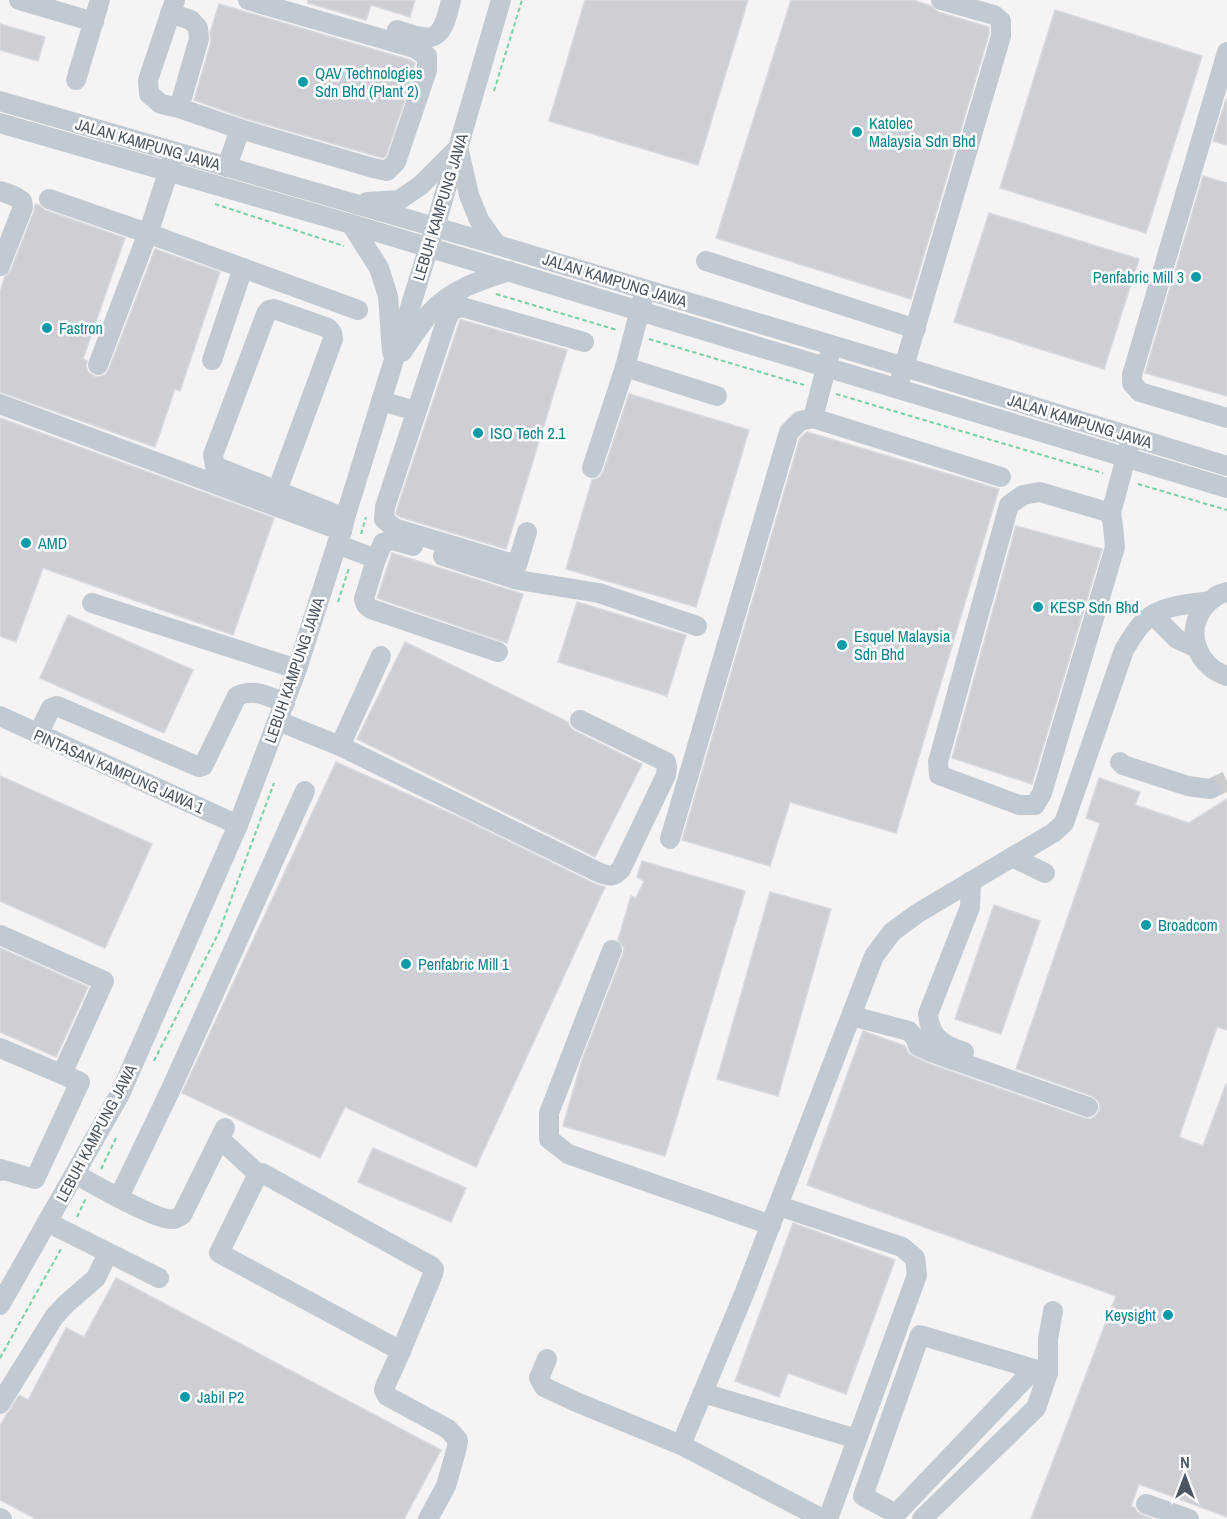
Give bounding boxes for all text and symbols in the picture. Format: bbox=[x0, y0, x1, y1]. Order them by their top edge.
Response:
place label: QAV Technologies Sdn Bhd (Plant 2) bbox=[315, 62, 423, 102]
marker: QAV Technologies Sdn Bhd (Plant 2) bbox=[296, 75, 310, 89]
place label: Katolec Malaysia Sdn Bhd bbox=[869, 112, 975, 152]
street label: JALAN KAMPUNG JAWA bbox=[73, 113, 223, 175]
marker: Katolec Malaysia Sdn Bhd bbox=[850, 125, 864, 139]
street label: LEBUH KAMPUNG JAWA bbox=[407, 130, 473, 283]
street label: JALAN KAMPUNG JAWA bbox=[540, 248, 690, 313]
place label: Penfabric Mill 3 bbox=[1093, 266, 1184, 288]
marker: Penfabric Mill 3 bbox=[1189, 270, 1203, 284]
place label: Fastron bbox=[59, 317, 103, 339]
marker: Fastron bbox=[40, 321, 54, 335]
street label: JALAN KAMPUNG JAWA bbox=[1005, 389, 1155, 454]
place label: ISO Tech 2.1 bbox=[490, 422, 566, 444]
marker: ISO Tech 2.1 bbox=[471, 426, 485, 440]
place label: AMD bbox=[37, 532, 67, 554]
marker: AMD bbox=[19, 536, 33, 550]
street label: LEBUH KAMPUNG JAWA bbox=[259, 594, 329, 746]
place label: KESP Sdn Bhd bbox=[1050, 596, 1139, 618]
marker: KESP Sdn Bhd bbox=[1031, 600, 1045, 614]
place label: Esquel Malaysia Sdn Bhd bbox=[854, 625, 951, 665]
marker: Esquel Malaysia Sdn Bhd bbox=[835, 638, 849, 652]
street label: PINTASAN KAMPUNG JAWA 1 bbox=[30, 724, 208, 819]
place label: Broadcom bbox=[1158, 914, 1218, 936]
marker: Broadcom bbox=[1139, 918, 1153, 932]
place label: Penfabric Mill 1 bbox=[418, 953, 510, 975]
marker: Penfabric Mill 1 bbox=[399, 957, 413, 971]
street label: LEBUH KAMPUNG JAWA bbox=[50, 1060, 142, 1206]
place label: Keysight bbox=[1105, 1304, 1156, 1326]
marker: Keysight bbox=[1161, 1308, 1175, 1322]
place label: Jabil P2 bbox=[197, 1386, 244, 1408]
marker: Jabil P2 bbox=[178, 1390, 192, 1404]
north arrow bbox=[1155, 1447, 1215, 1507]
text: N bbox=[1180, 1451, 1190, 1473]

